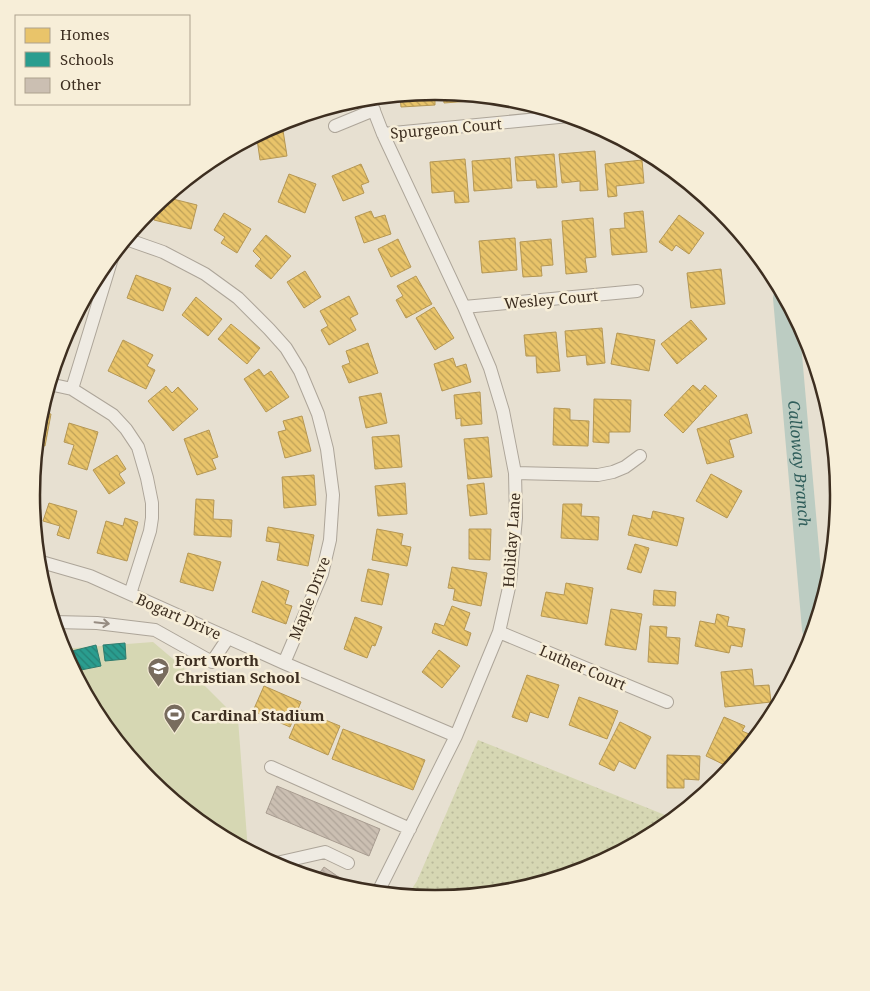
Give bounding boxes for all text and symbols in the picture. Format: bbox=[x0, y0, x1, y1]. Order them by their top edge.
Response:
legend bbox=[15, 15, 190, 105]
text: Homes bbox=[60, 24, 110, 44]
text: Schools bbox=[60, 49, 114, 69]
text: Other bbox=[60, 74, 101, 94]
street label: Spurgeon Court bbox=[389, 113, 503, 143]
street label: Wesley Court bbox=[503, 285, 599, 313]
water label: Calloway Branch bbox=[783, 399, 816, 528]
street label: Holiday Lane bbox=[498, 492, 524, 588]
street label: Maple Drive bbox=[284, 553, 334, 643]
street label: Bogart Drive bbox=[133, 588, 225, 644]
one-way arrow bbox=[94, 619, 110, 628]
street label: Luther Court bbox=[537, 640, 629, 694]
place label: Fort Worth Christian School bbox=[175, 650, 301, 687]
school or university icon: Fort Worth Christian School bbox=[147, 657, 171, 688]
sports icon: Cardinal Stadium bbox=[163, 703, 187, 734]
place label: Cardinal Stadium bbox=[191, 705, 325, 725]

